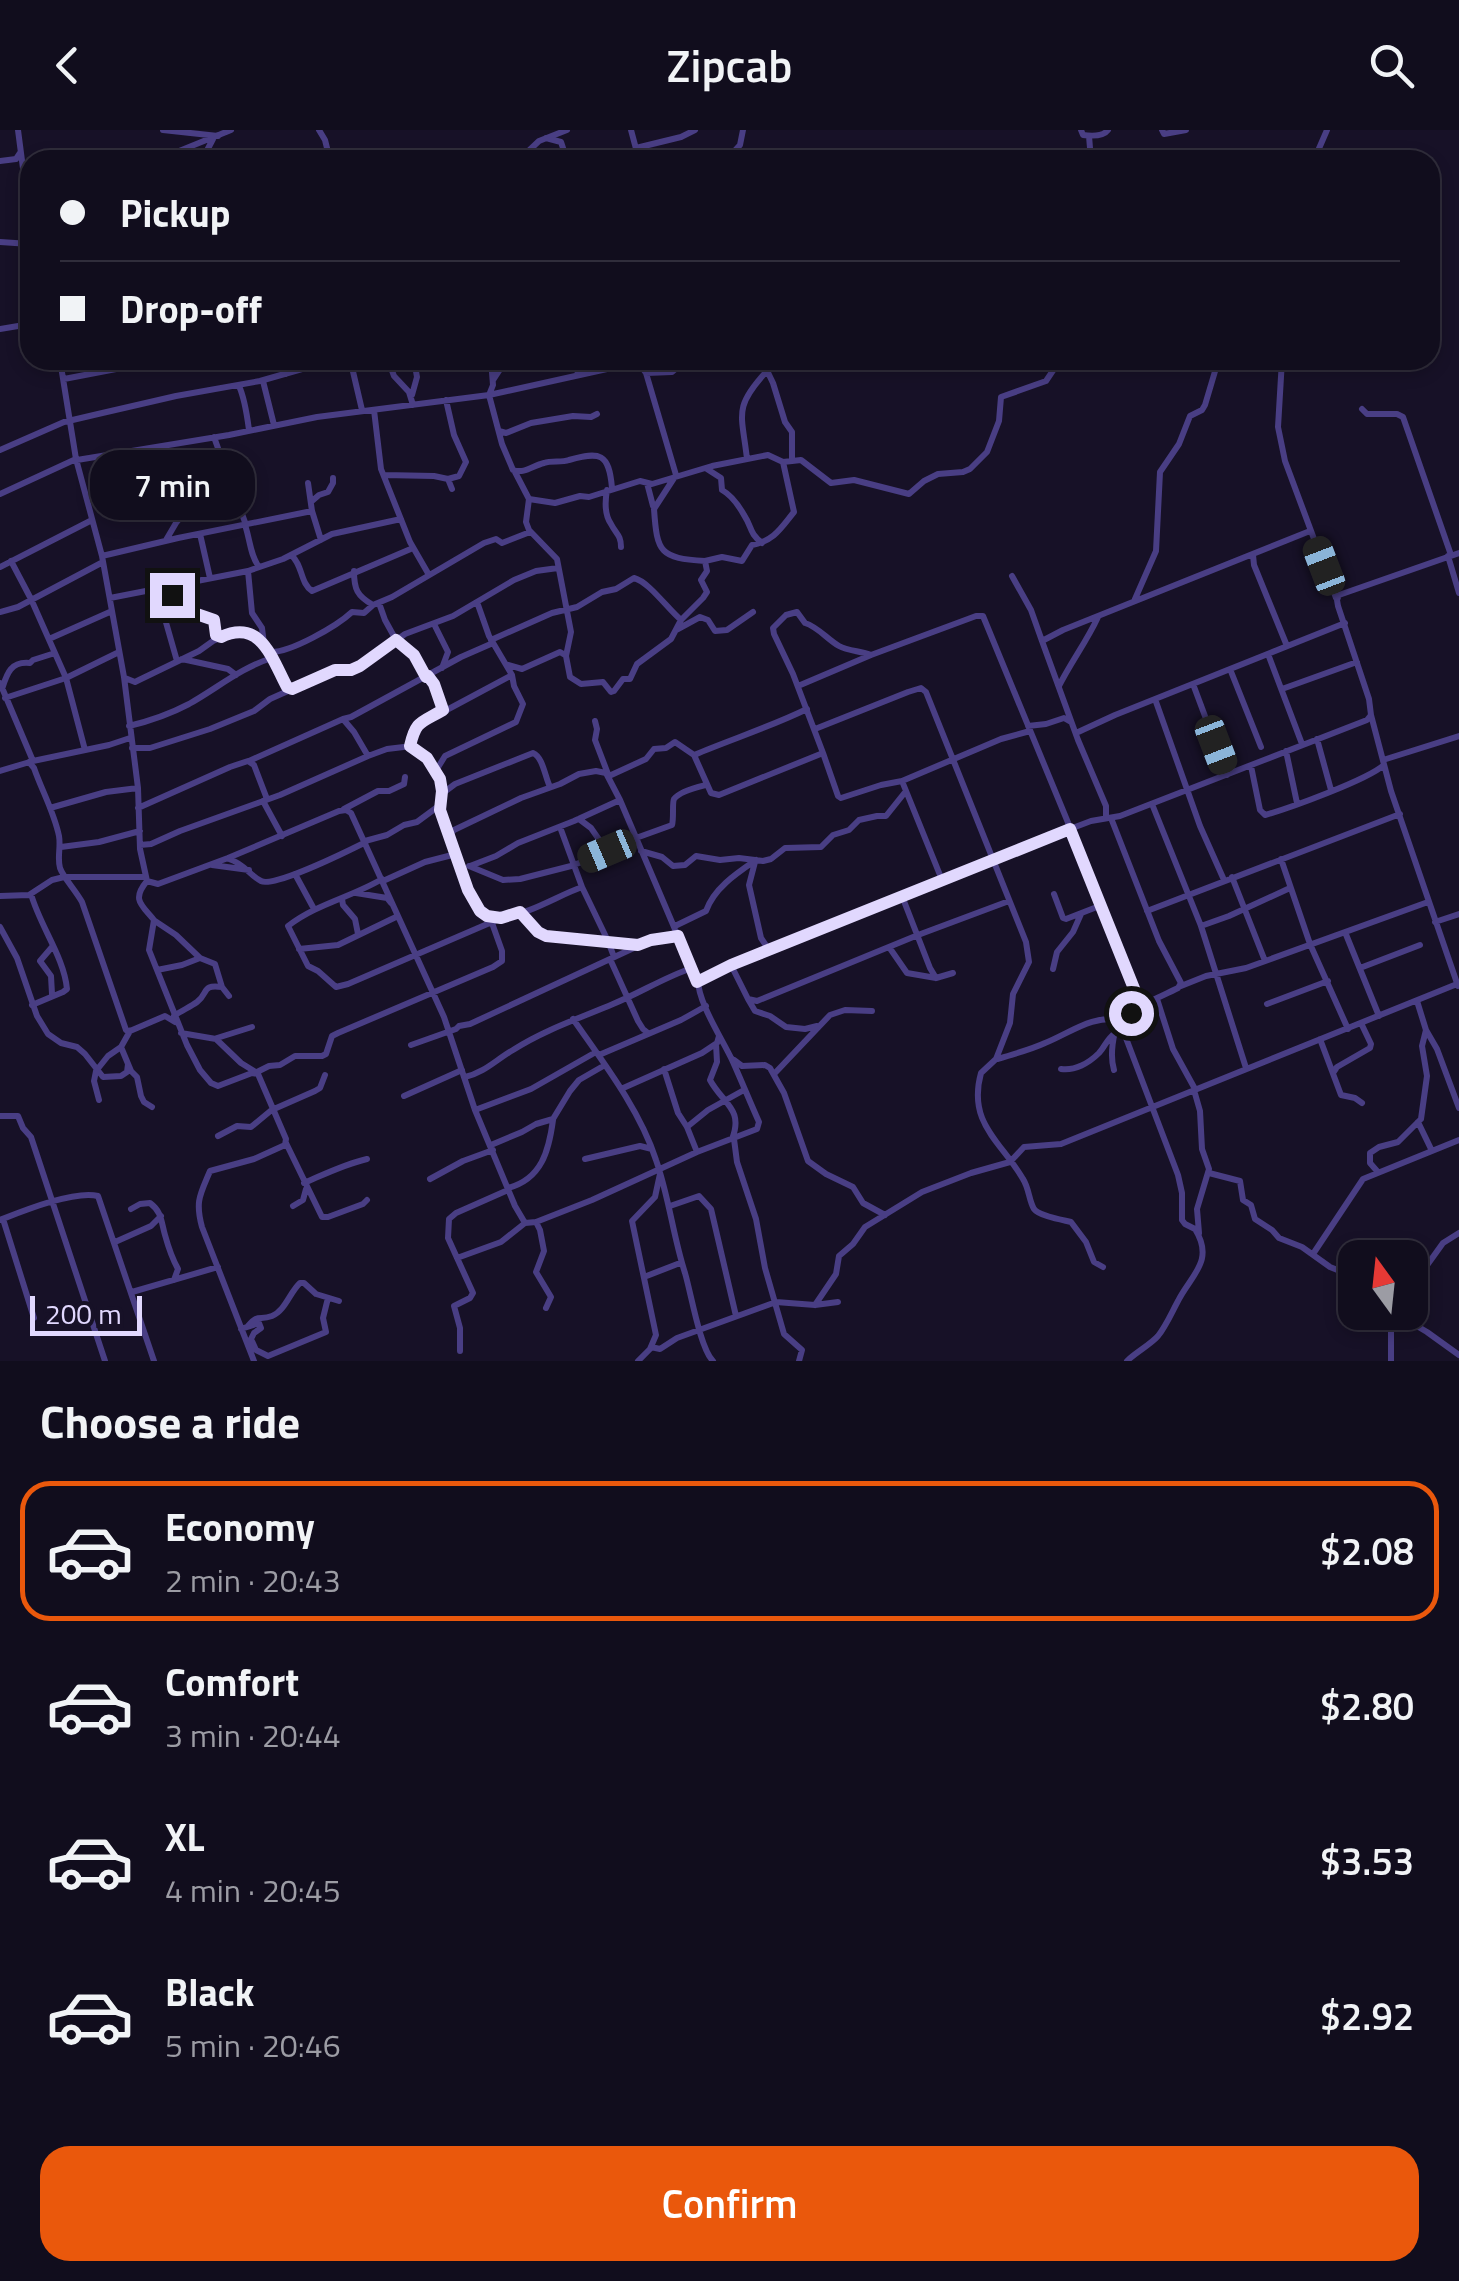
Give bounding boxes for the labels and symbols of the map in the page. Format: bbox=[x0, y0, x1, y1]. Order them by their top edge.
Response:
callout: 7 min bbox=[90, 450, 254, 520]
car bbox=[1299, 533, 1349, 599]
route end bbox=[150, 573, 195, 618]
car bbox=[1191, 712, 1241, 778]
car bbox=[574, 825, 640, 877]
route start bbox=[1109, 991, 1154, 1036]
north arrow bbox=[1338, 1240, 1428, 1330]
scale bar bbox=[30, 1291, 142, 1336]

